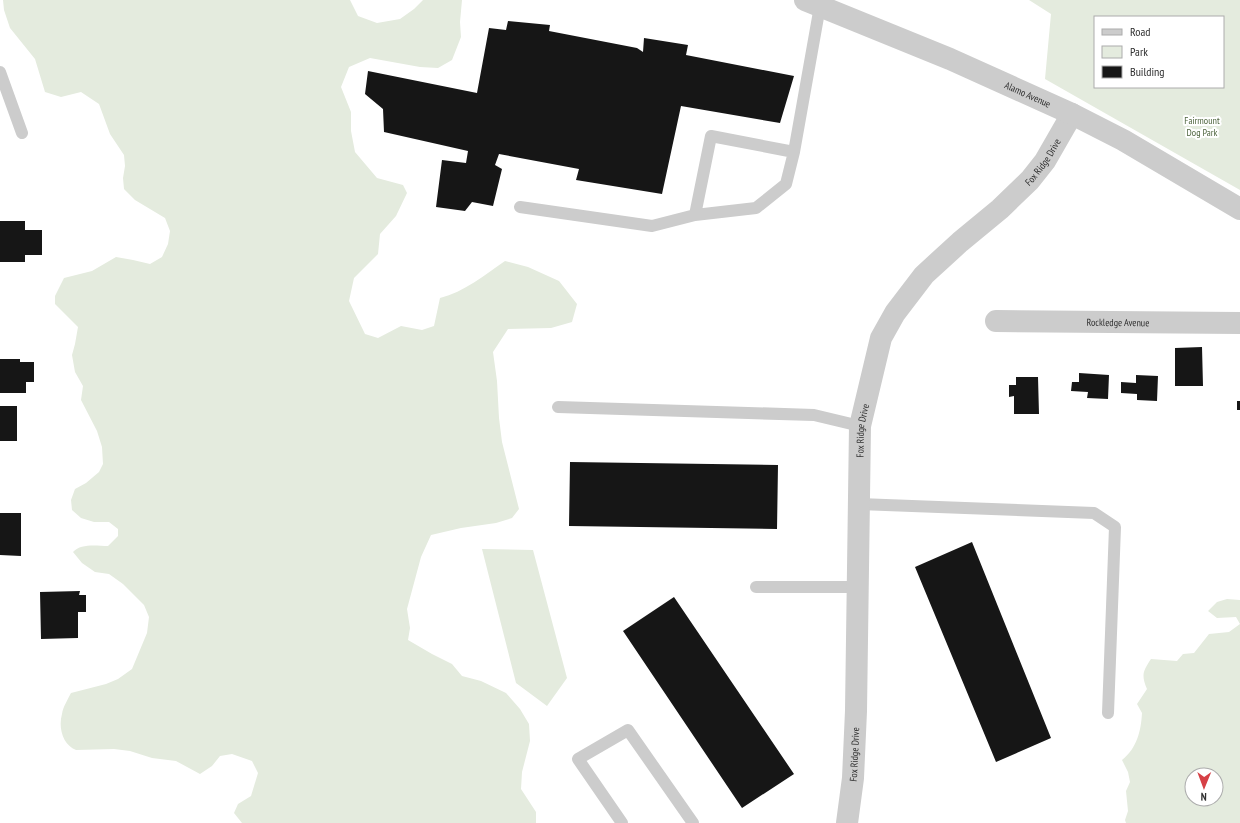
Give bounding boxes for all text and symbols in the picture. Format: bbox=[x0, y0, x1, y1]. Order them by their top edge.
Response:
legend bbox=[1094, 16, 1224, 88]
text: Road bbox=[1130, 24, 1150, 39]
text: Park bbox=[1130, 44, 1148, 59]
text: Building bbox=[1130, 64, 1165, 79]
street label: Alamo Avenue bbox=[1003, 78, 1053, 110]
park label: Fairmount Dog Park bbox=[1184, 114, 1220, 139]
street label: Fox Ridge Drive bbox=[1022, 136, 1063, 188]
street label: Rockledge Avenue bbox=[1087, 315, 1149, 329]
street label: Fox Ridge Drive bbox=[853, 402, 872, 458]
street label: Fox Ridge Drive bbox=[846, 727, 862, 782]
north arrow bbox=[1184, 767, 1224, 807]
text: N bbox=[1201, 790, 1207, 804]

